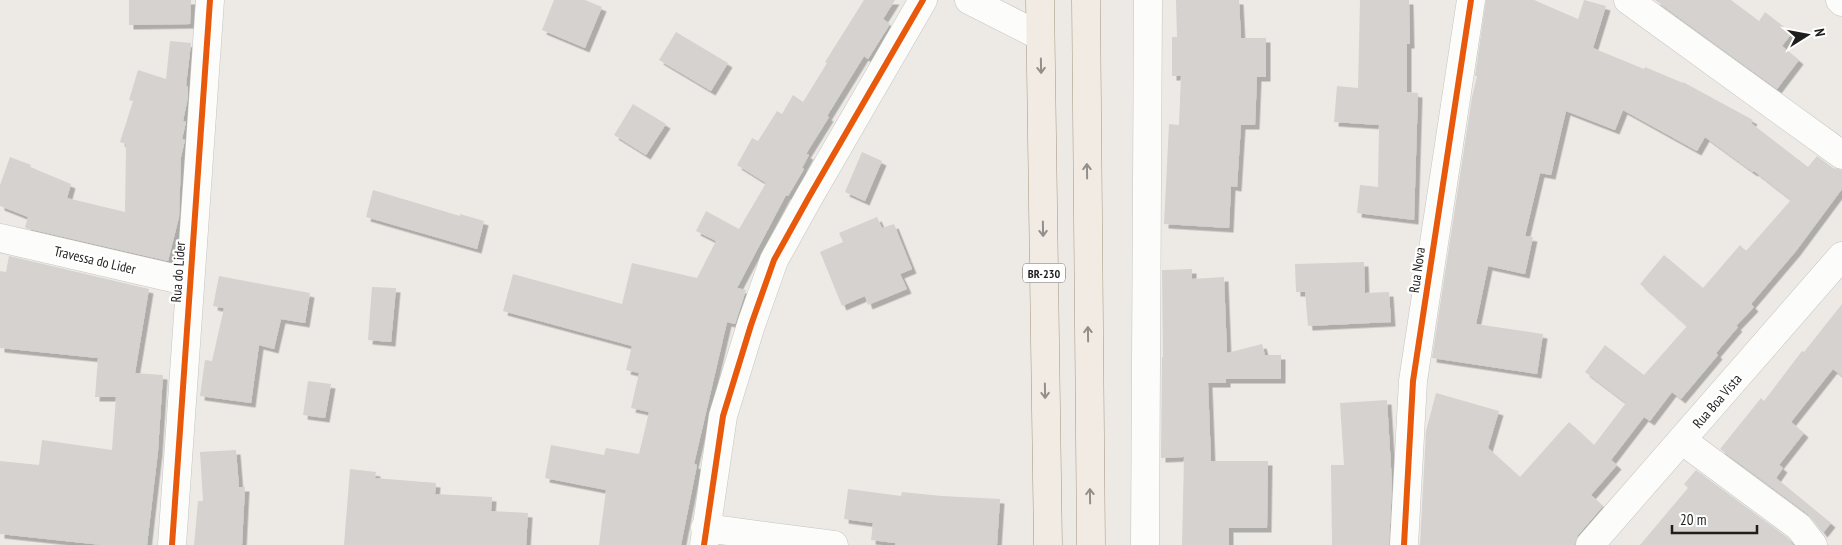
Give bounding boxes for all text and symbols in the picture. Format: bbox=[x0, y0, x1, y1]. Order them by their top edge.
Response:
north arrow bbox=[1782, 10, 1832, 60]
text: N bbox=[1810, 27, 1829, 38]
one-way arrow bbox=[1036, 58, 1046, 74]
one-way arrow bbox=[1082, 164, 1092, 180]
one-way arrow bbox=[1038, 220, 1048, 236]
street label: Rua do Lider bbox=[167, 241, 189, 303]
street label: Travessa do Lider bbox=[52, 242, 138, 278]
street label: Rua Nova bbox=[1405, 246, 1429, 294]
road number: BR-230 bbox=[1023, 264, 1065, 282]
one-way arrow bbox=[1084, 326, 1093, 342]
street label: Rua Boa Vista bbox=[1689, 370, 1745, 432]
one-way arrow bbox=[1040, 382, 1050, 399]
one-way arrow bbox=[1085, 489, 1095, 505]
scale bar bbox=[1672, 502, 1757, 534]
text: 20 m bbox=[1680, 510, 1706, 529]

